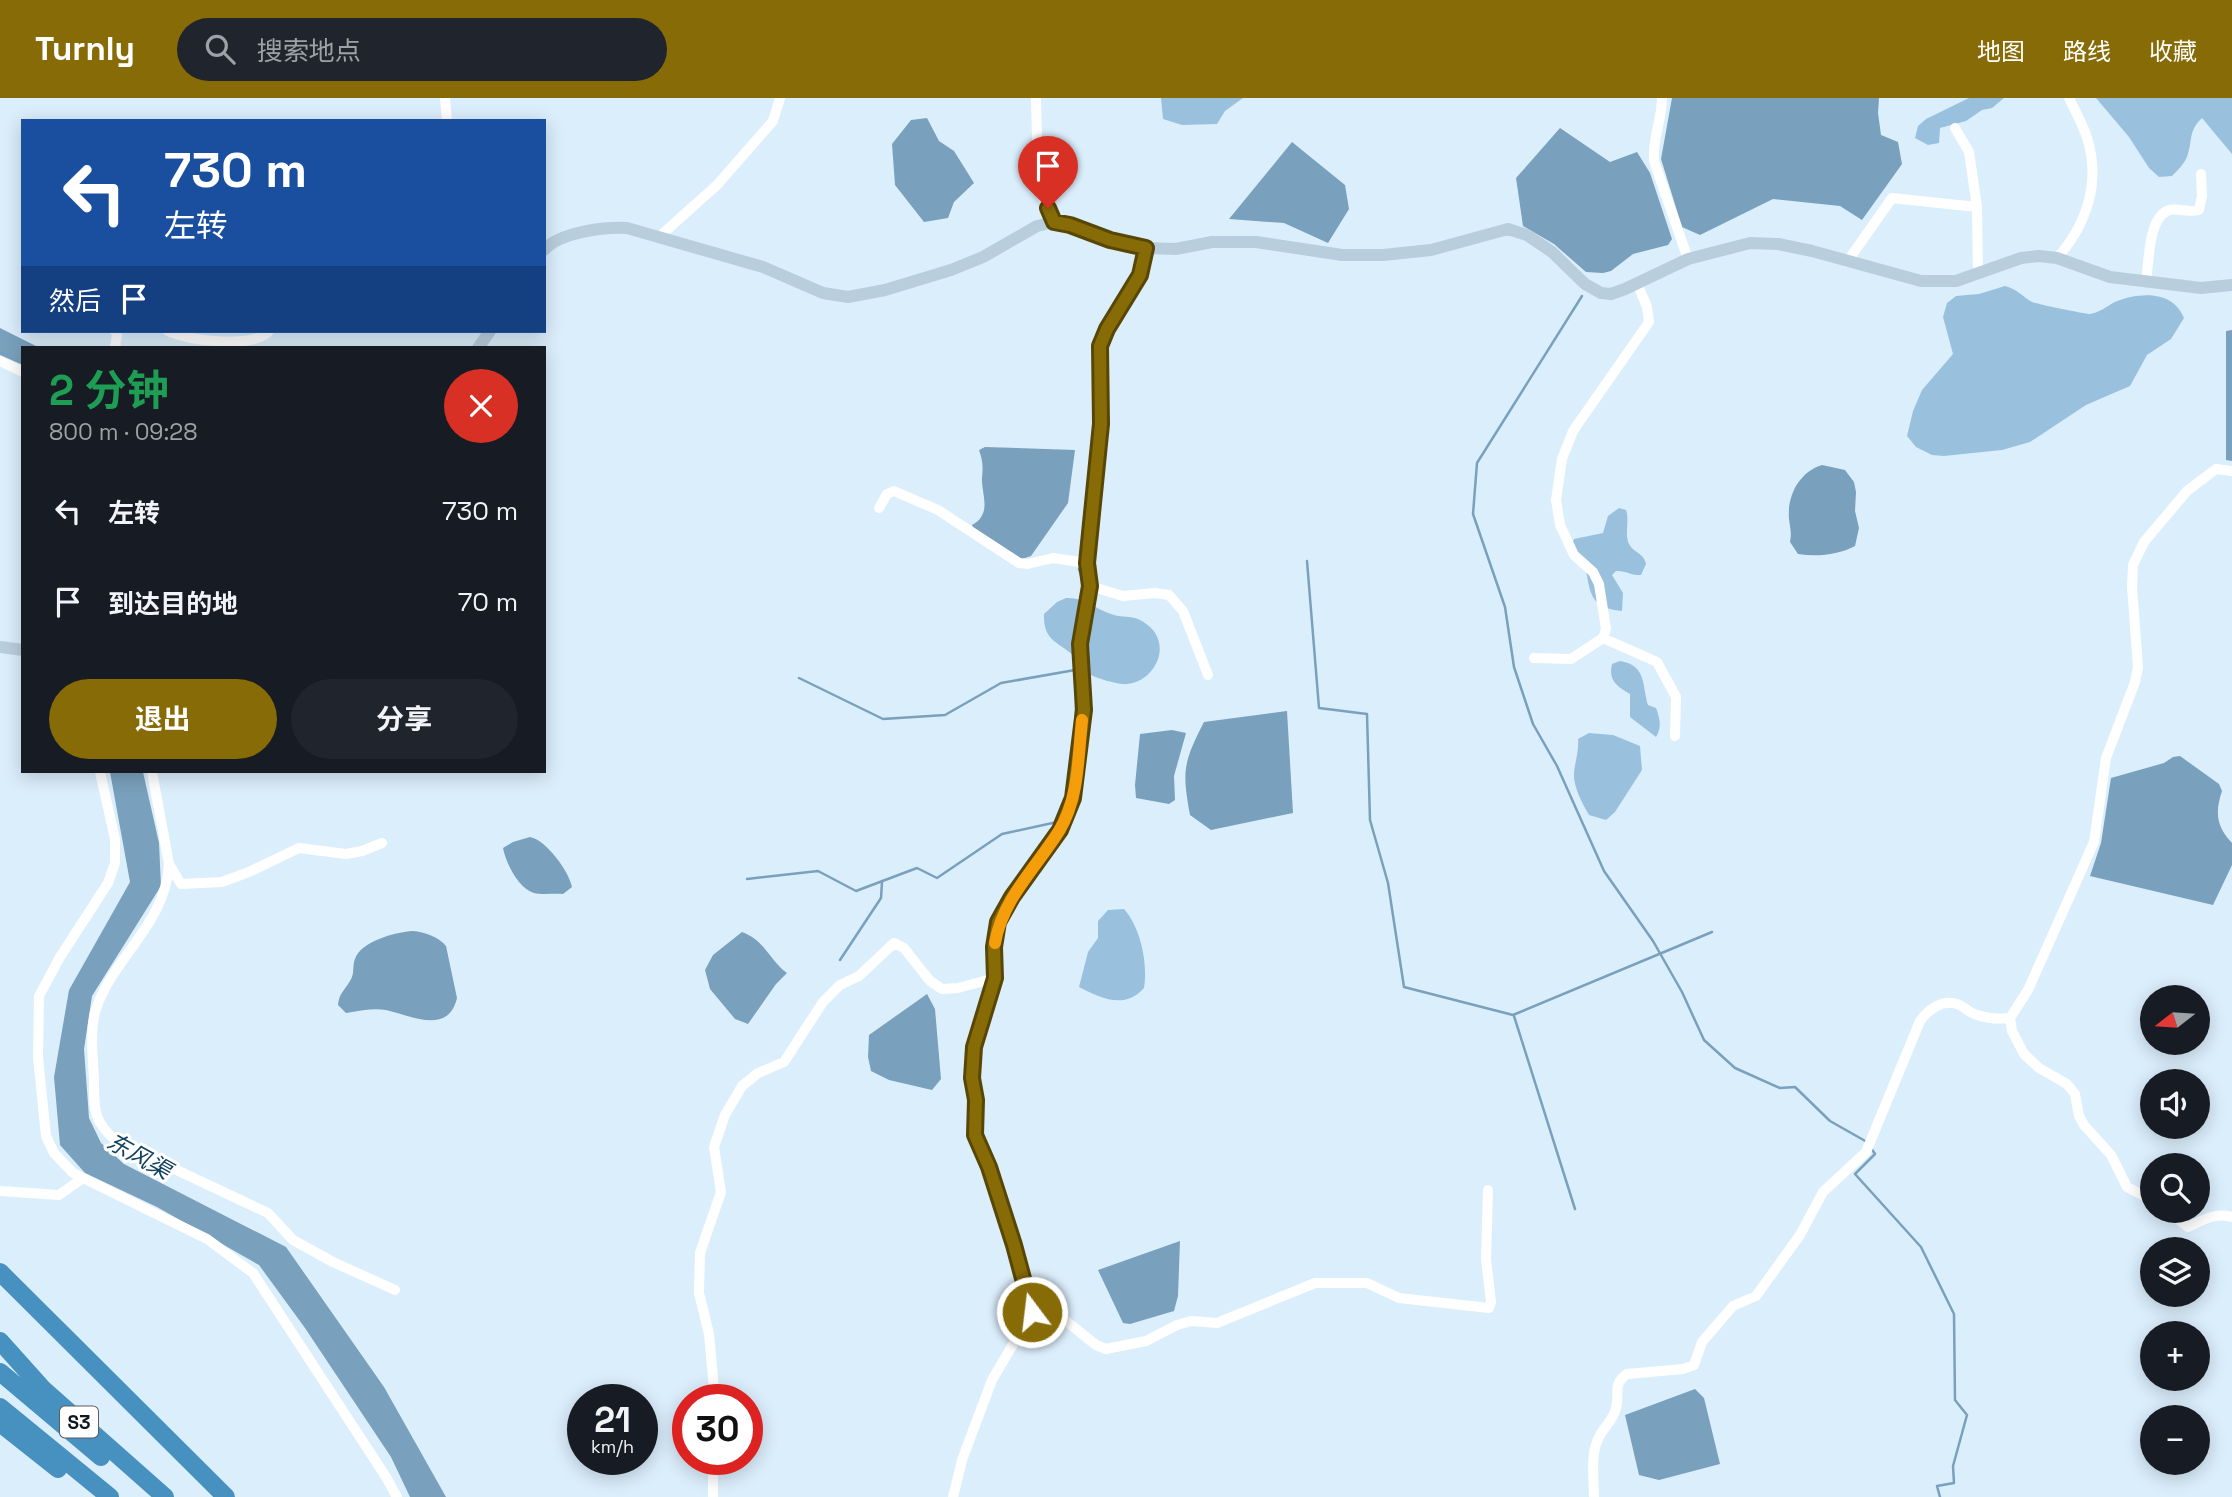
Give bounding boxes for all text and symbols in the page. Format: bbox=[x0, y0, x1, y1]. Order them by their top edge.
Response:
search box bbox=[177, 18, 667, 81]
text: Turnly bbox=[35, 28, 135, 70]
icon: search bbox=[201, 30, 239, 68]
text: 搜索地点 bbox=[257, 34, 361, 68]
text: 地图 bbox=[1977, 36, 2025, 67]
text: 路线 bbox=[2063, 36, 2111, 67]
text: 收藏 bbox=[2149, 36, 2197, 67]
pin bbox=[1018, 136, 1078, 208]
text: 730 m bbox=[164, 139, 307, 201]
icon: left bbox=[49, 147, 140, 238]
icon: arrive bbox=[1029, 147, 1067, 185]
text: 左转 bbox=[164, 206, 228, 246]
icon: arrive bbox=[115, 280, 153, 318]
text: 然后 bbox=[49, 284, 101, 318]
text: 2 分钟 bbox=[49, 364, 169, 417]
button: close bbox=[444, 369, 518, 443]
text: 800 m · 09:28 bbox=[49, 417, 197, 447]
icon: left bbox=[49, 492, 87, 530]
text: 730 m bbox=[442, 494, 518, 528]
text: 左转 bbox=[108, 496, 160, 530]
icon: arrive bbox=[49, 583, 87, 621]
text: 70 m bbox=[458, 585, 518, 619]
text: 到达目的地 bbox=[108, 587, 238, 621]
button: 退出 bbox=[49, 679, 277, 759]
button: 分享 bbox=[291, 679, 518, 759]
north arrow bbox=[2140, 985, 2210, 1055]
map controls bbox=[2140, 985, 2210, 1475]
button: sound bbox=[2140, 1069, 2210, 1139]
water label: 东风渠 bbox=[102, 1126, 179, 1187]
button: search bbox=[2140, 1153, 2210, 1223]
button: layers bbox=[2140, 1237, 2210, 1307]
position arrow bbox=[995, 1275, 1069, 1349]
button: + bbox=[2140, 1321, 2210, 1391]
speed limit sign: 30 bbox=[672, 1384, 763, 1475]
text: 21 bbox=[594, 1398, 631, 1442]
button: − bbox=[2140, 1405, 2210, 1475]
road number: S3 bbox=[60, 1406, 98, 1438]
text: km/h bbox=[591, 1435, 634, 1458]

